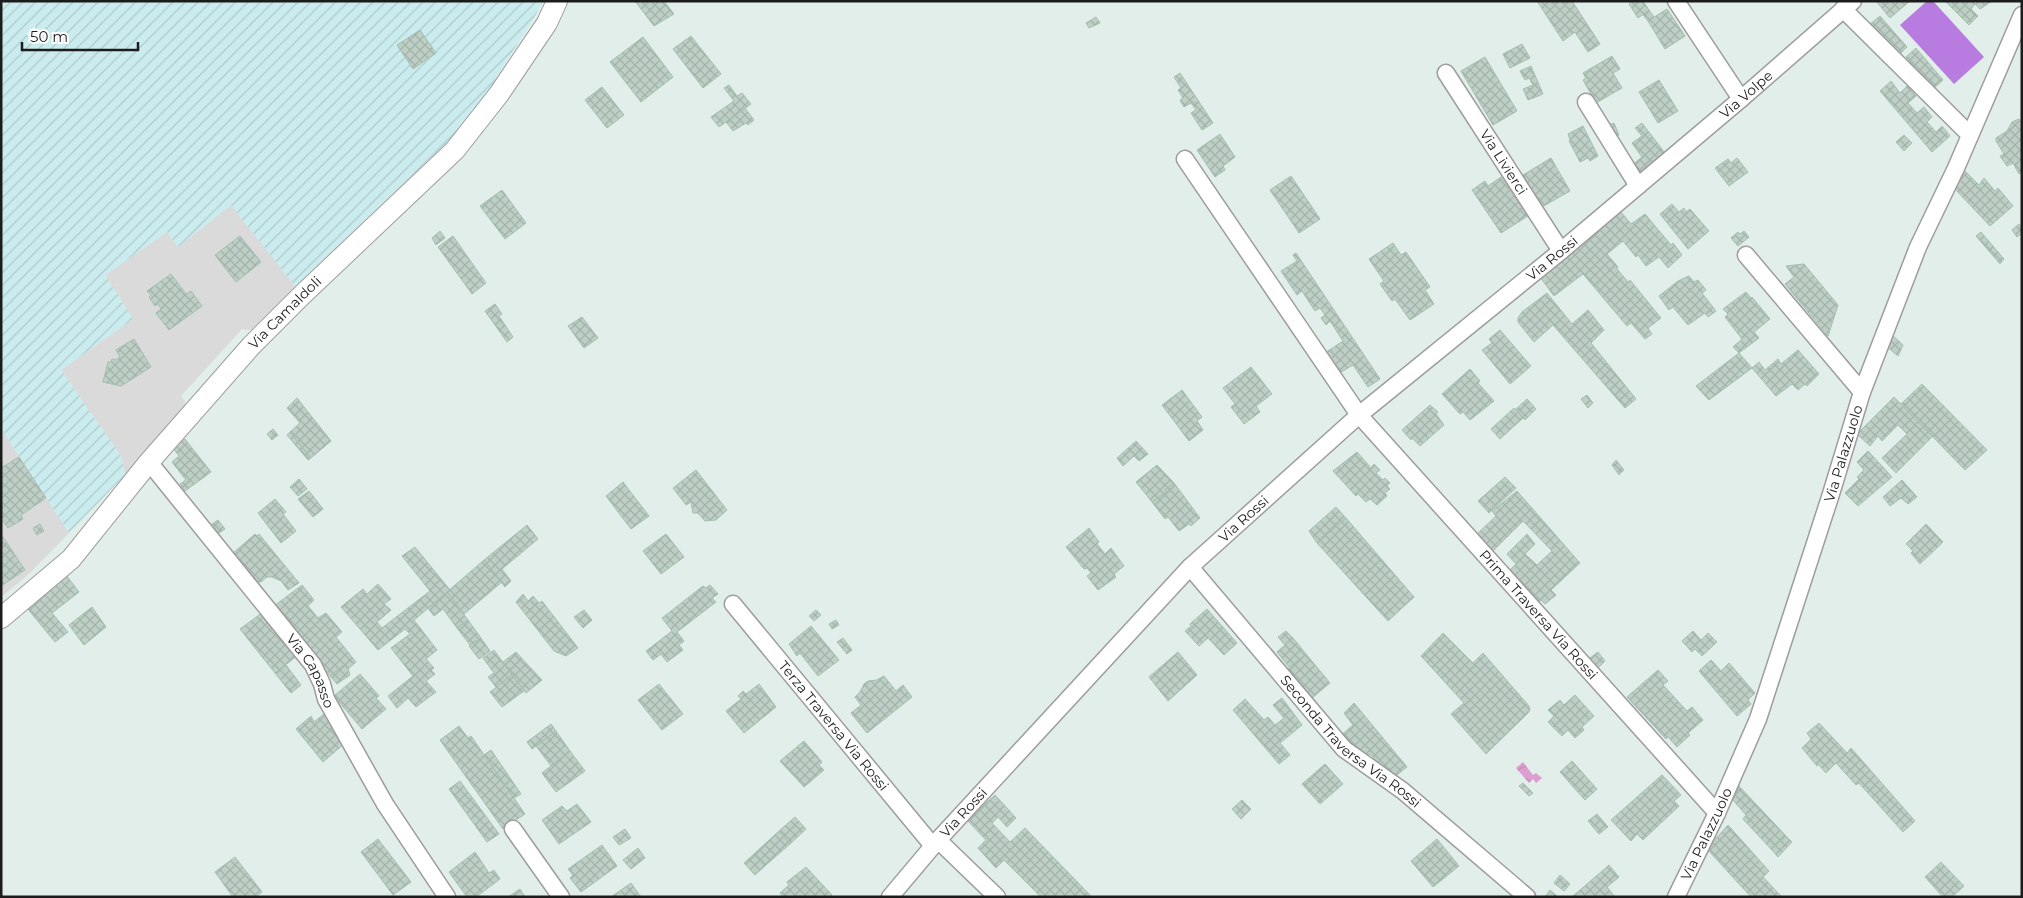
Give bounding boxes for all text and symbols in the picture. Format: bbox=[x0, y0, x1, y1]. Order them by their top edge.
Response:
scale bar bbox=[22, 20, 139, 52]
text: 50 m bbox=[30, 27, 68, 46]
street label: Via Volpe bbox=[1716, 66, 1776, 122]
street label: Via Livierci bbox=[1476, 126, 1531, 198]
street label: Via Rossi bbox=[1522, 232, 1582, 285]
street label: Via Camaldoli bbox=[244, 272, 325, 353]
street label: Via Palazzuolo bbox=[1820, 403, 1867, 504]
street label: Via Rossi bbox=[1215, 492, 1272, 546]
street label: Prima Traversa Via Rossi bbox=[1475, 546, 1602, 683]
street label: Via Capasso bbox=[282, 630, 338, 712]
street label: Terza Traversa Via Rossi bbox=[775, 657, 893, 794]
street label: Seconda Traversa Via Rossi bbox=[1276, 671, 1425, 811]
street label: Via Rossi bbox=[936, 784, 991, 841]
street label: Via Palazzuolo bbox=[1677, 785, 1736, 883]

